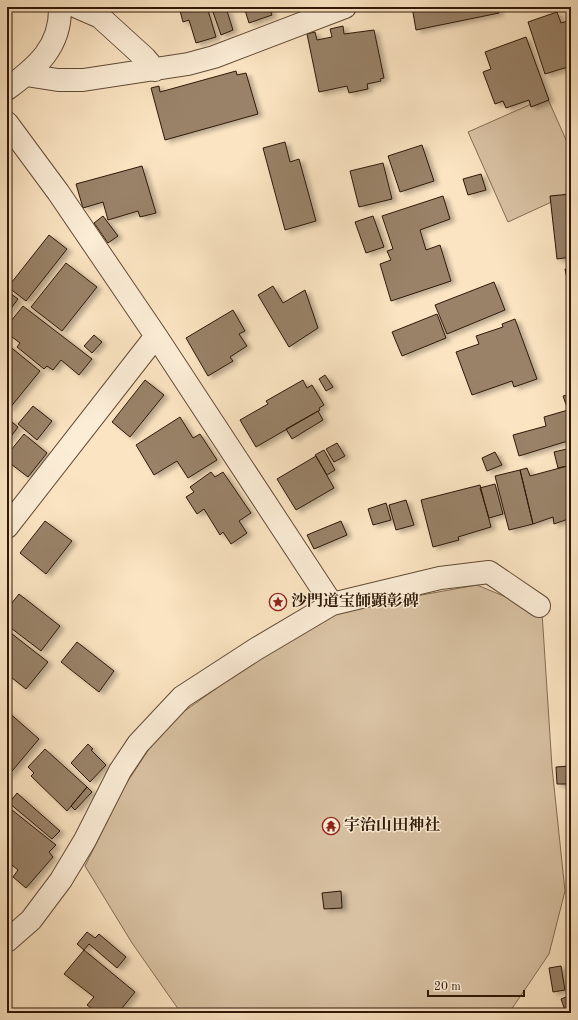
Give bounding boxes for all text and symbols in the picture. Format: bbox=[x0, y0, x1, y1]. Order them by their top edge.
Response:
place icon: 沙門道宝師顕彰碑 bbox=[268, 592, 288, 612]
place label: 沙門道宝師顕彰碑 bbox=[291, 592, 419, 610]
temple icon: 宇治山田神社 bbox=[321, 816, 341, 836]
place label: 宇治山田神社 bbox=[344, 816, 440, 834]
scale bar bbox=[428, 972, 524, 998]
text: 20 m bbox=[434, 981, 461, 993]

